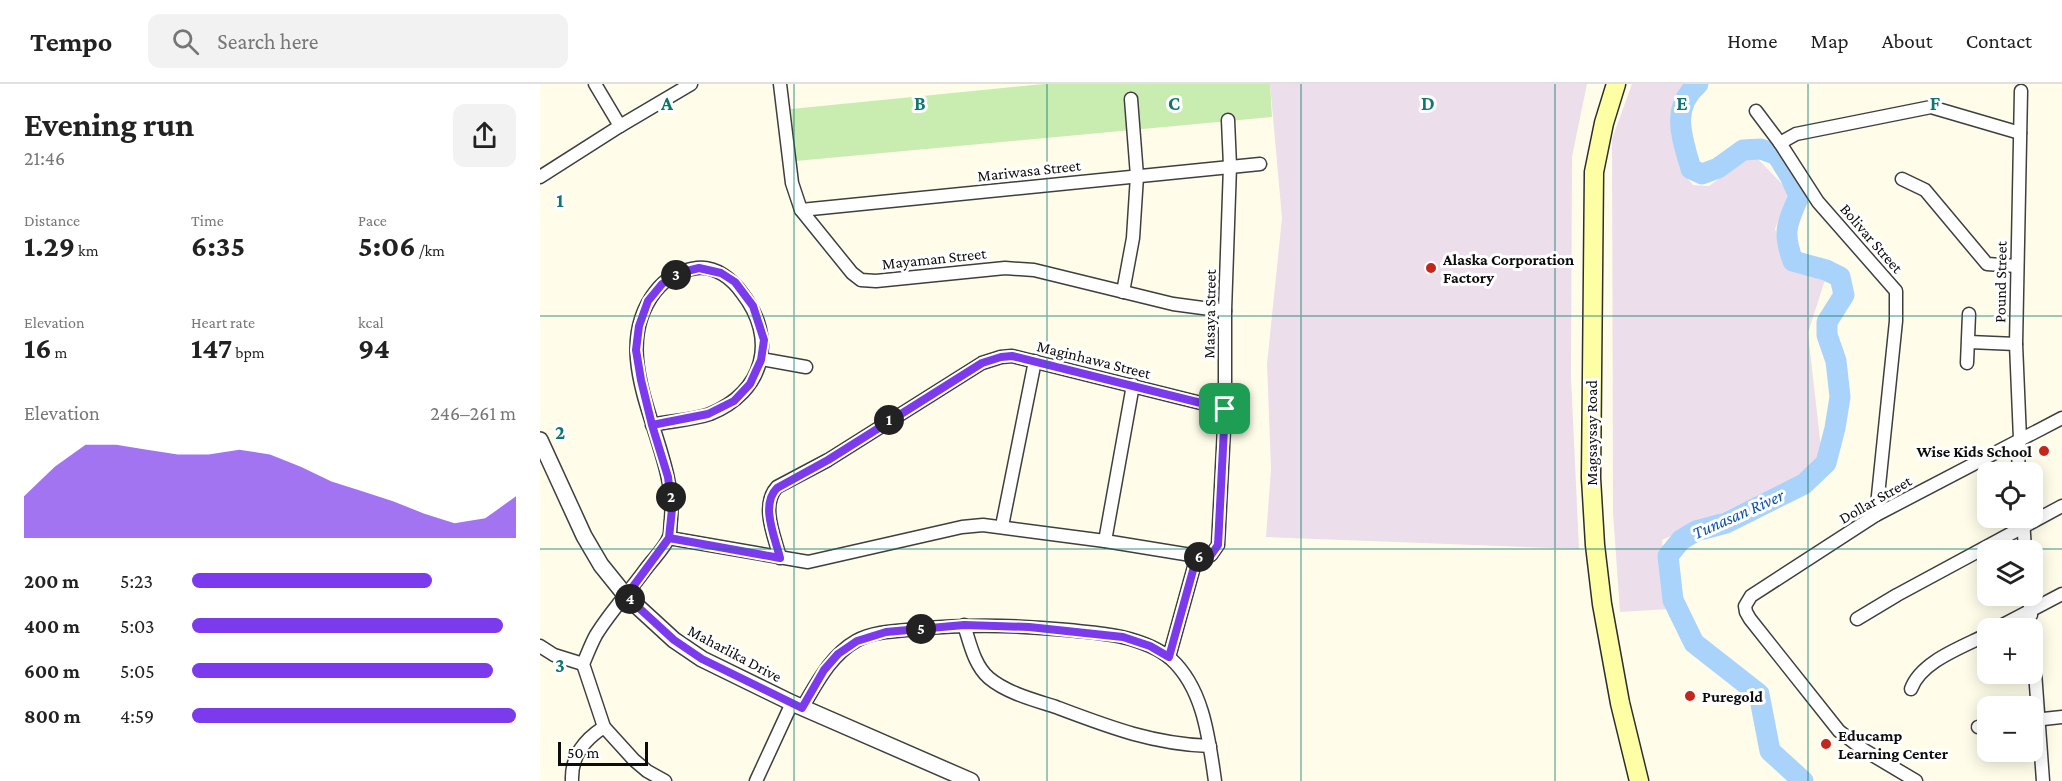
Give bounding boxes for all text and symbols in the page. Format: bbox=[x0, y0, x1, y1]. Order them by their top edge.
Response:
search box bbox=[148, 14, 568, 68]
icon: search bbox=[169, 25, 202, 58]
text: Tempo bbox=[30, 26, 112, 57]
text: Search here bbox=[217, 29, 318, 54]
text: Home bbox=[1727, 29, 1777, 53]
text: Map bbox=[1810, 29, 1849, 53]
text: About bbox=[1882, 29, 1933, 53]
text: Contact bbox=[1966, 29, 2032, 53]
text: A bbox=[660, 92, 674, 114]
text: B bbox=[914, 92, 926, 114]
text: C bbox=[1168, 92, 1180, 114]
text: D bbox=[1421, 92, 1435, 114]
text: E bbox=[1676, 92, 1688, 114]
text: F bbox=[1930, 92, 1941, 114]
button: share bbox=[453, 104, 516, 167]
text: Evening run bbox=[24, 106, 194, 143]
text: 21:46 bbox=[24, 147, 65, 169]
street label: Mariwasa Street bbox=[977, 157, 1082, 184]
text: 1 bbox=[556, 189, 564, 211]
street label: Bolivar Street bbox=[1837, 200, 1907, 277]
text: Distance bbox=[24, 212, 80, 229]
text: Time bbox=[191, 212, 224, 229]
text: Pace bbox=[358, 212, 387, 229]
text: 1.29 bbox=[24, 229, 75, 262]
text: 6:35 bbox=[191, 229, 245, 262]
text: 5:06 bbox=[358, 229, 416, 262]
street label: Pound Street bbox=[1991, 240, 2010, 323]
text: km bbox=[75, 242, 99, 259]
text: /km bbox=[416, 242, 445, 259]
street label: Mayaman Street bbox=[881, 245, 988, 273]
place label: Alaska Corporation Factory bbox=[1442, 251, 1574, 286]
pin: 3 bbox=[661, 260, 691, 290]
marker: Alaska Corporation Factory bbox=[1424, 261, 1438, 275]
text: 3 bbox=[672, 266, 680, 283]
street label: Masaya Street bbox=[1200, 268, 1220, 359]
text: Elevation bbox=[24, 314, 85, 331]
text: Heart rate bbox=[191, 314, 255, 331]
text: kcal bbox=[358, 314, 384, 331]
text: 16 bbox=[24, 331, 52, 364]
text: 147 bbox=[191, 331, 232, 364]
text: 94 bbox=[358, 331, 390, 364]
street label: Maginhawa Street bbox=[1035, 337, 1153, 383]
text: m bbox=[52, 344, 67, 361]
text: bpm bbox=[232, 344, 265, 361]
street label: Magsaysay Road bbox=[1583, 380, 1601, 486]
pin bbox=[1199, 383, 1250, 434]
icon: arrive bbox=[1208, 392, 1241, 425]
text: Elevation bbox=[24, 402, 100, 424]
text: 246–261 m bbox=[430, 402, 516, 424]
pin: 1 bbox=[874, 405, 904, 435]
text: 1 bbox=[886, 411, 892, 428]
text: 2 bbox=[555, 421, 565, 443]
place label: Wise Kids School bbox=[1916, 443, 2032, 460]
marker: Wise Kids School bbox=[2037, 444, 2051, 458]
map controls bbox=[1977, 462, 2043, 762]
button: locate bbox=[1977, 462, 2043, 528]
street label: Dollar Street bbox=[1836, 472, 1915, 527]
pin: 2 bbox=[656, 482, 686, 512]
water label: Tunasan River bbox=[1689, 485, 1787, 543]
text: 2 bbox=[667, 488, 675, 505]
button: layers bbox=[1977, 540, 2043, 606]
pin: 6 bbox=[1184, 542, 1214, 572]
text: 6 bbox=[1195, 548, 1203, 565]
text: 200 m bbox=[24, 570, 79, 592]
text: 5:23 bbox=[120, 570, 153, 592]
pin: 4 bbox=[615, 584, 645, 614]
text: 4 bbox=[626, 590, 634, 607]
pin: 5 bbox=[906, 614, 936, 644]
text: 400 m bbox=[24, 615, 80, 637]
text: 5:03 bbox=[120, 615, 155, 637]
button: + bbox=[1977, 618, 2043, 684]
text: 5 bbox=[917, 620, 925, 637]
street label: Maharlika Drive bbox=[685, 622, 784, 685]
text: 3 bbox=[555, 654, 565, 676]
text: 600 m bbox=[24, 660, 80, 682]
text: 5:05 bbox=[120, 660, 155, 682]
place label: Puregold bbox=[1702, 688, 1763, 705]
marker: Puregold bbox=[1683, 689, 1697, 703]
button: − bbox=[1977, 696, 2043, 762]
text: 800 m bbox=[24, 705, 81, 727]
text: 4:59 bbox=[120, 705, 154, 727]
place label: Educamp Learning Center bbox=[1838, 727, 1949, 762]
marker: Educamp Learning Center bbox=[1819, 737, 1833, 751]
scale bar bbox=[558, 739, 648, 766]
text: 50 m bbox=[567, 744, 599, 761]

